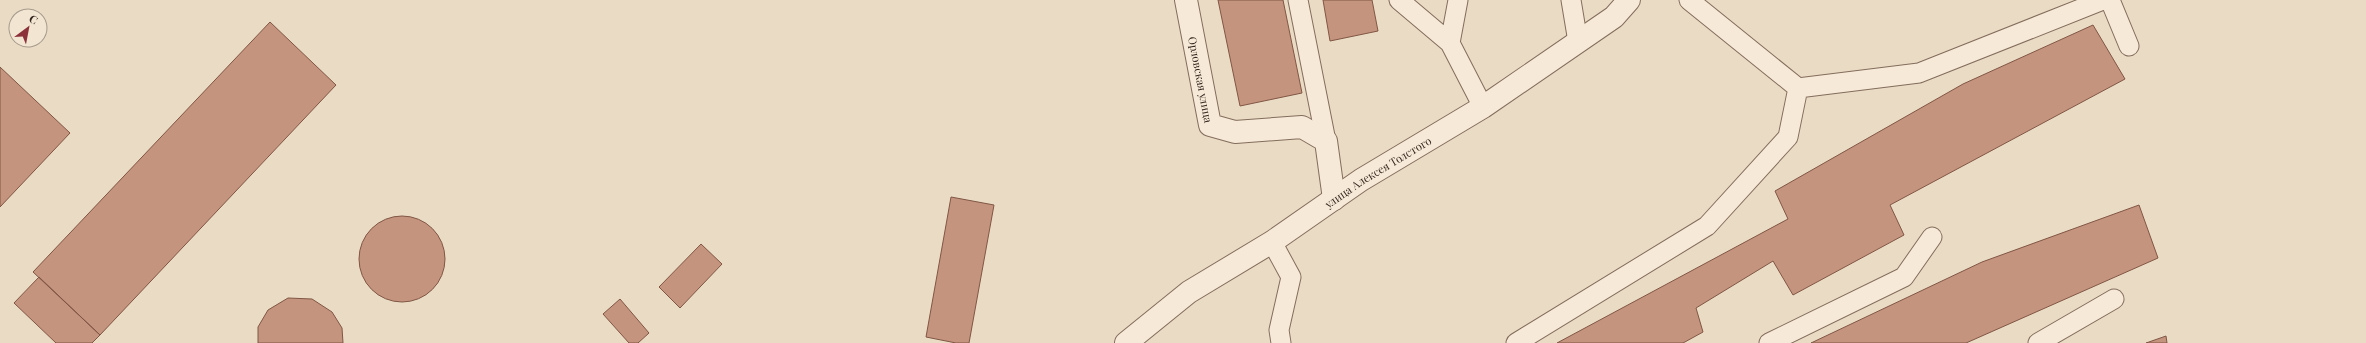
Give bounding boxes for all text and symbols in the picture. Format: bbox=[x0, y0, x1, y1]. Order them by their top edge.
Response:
north arrow bbox=[8, 8, 48, 48]
text: С bbox=[26, 11, 41, 28]
street label: Орловская улица bbox=[1186, 35, 1217, 124]
street label: улица Алексея Толстого bbox=[1320, 132, 1434, 211]

